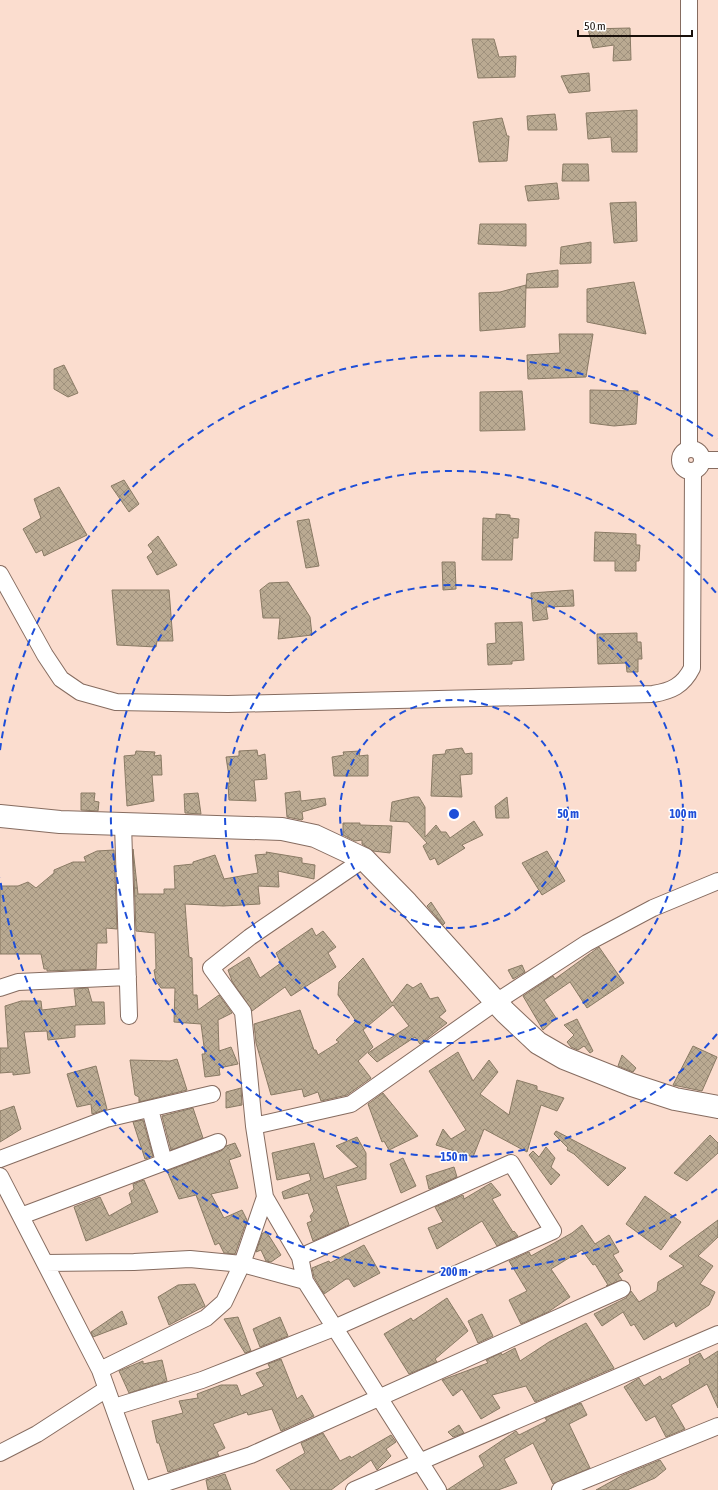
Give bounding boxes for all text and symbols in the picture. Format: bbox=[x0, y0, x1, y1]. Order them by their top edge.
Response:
scale bar bbox=[578, 12, 692, 38]
text: 50 m bbox=[584, 19, 606, 33]
centre of rings bbox=[447, 807, 461, 821]
text: 50 m bbox=[557, 807, 579, 821]
text: 100 m bbox=[669, 807, 697, 821]
text: 150 m bbox=[440, 1150, 468, 1164]
text: 200 m bbox=[440, 1265, 468, 1279]

